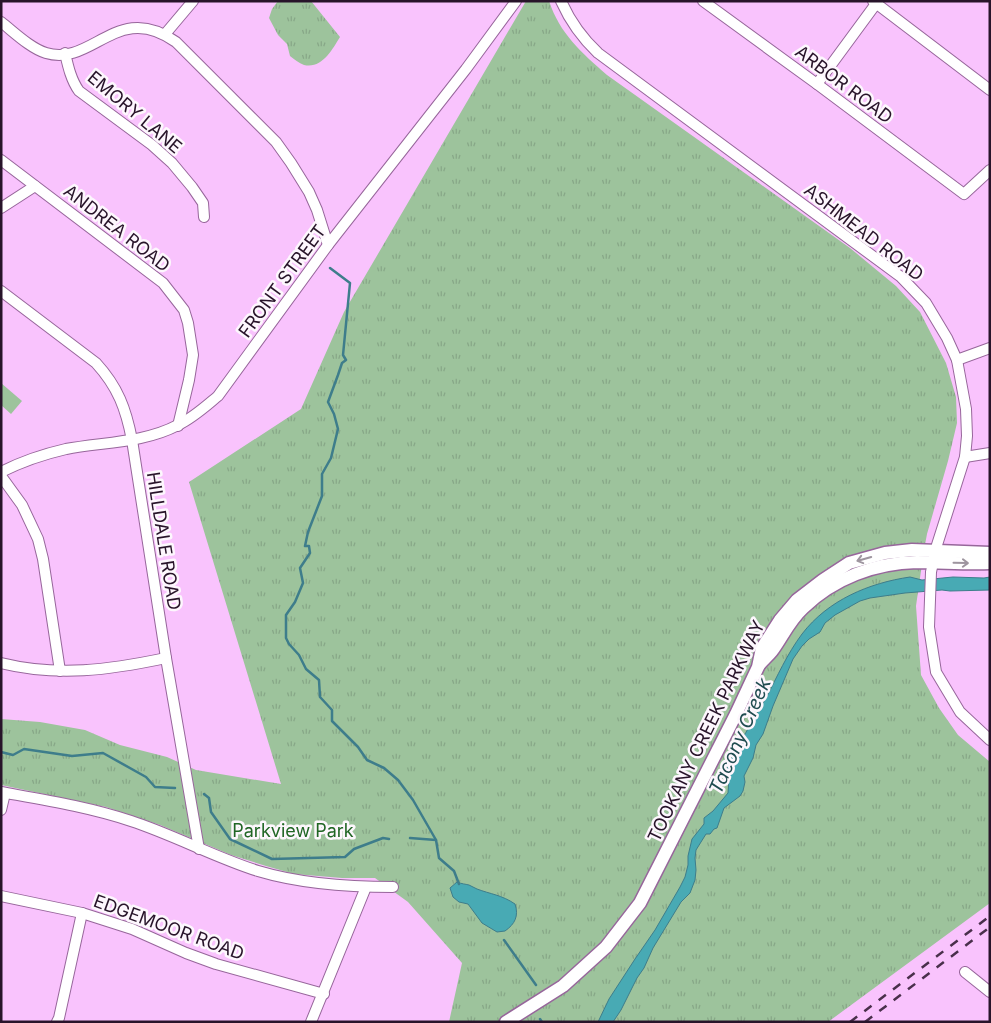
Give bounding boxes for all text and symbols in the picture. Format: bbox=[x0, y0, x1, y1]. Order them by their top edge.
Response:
street label: ARBOR ROAD bbox=[791, 41, 897, 127]
street label: EMORY LANE bbox=[84, 67, 186, 157]
street label: ASHMEAD ROAD bbox=[800, 179, 928, 285]
street label: ANDREA ROAD bbox=[60, 180, 174, 276]
street label: FRONT STREET bbox=[234, 221, 330, 341]
street label: HILLDALE ROAD bbox=[143, 470, 185, 612]
one-way arrow bbox=[857, 555, 873, 565]
one-way arrow bbox=[952, 558, 969, 568]
street label: TOOKANY CREEK PARKWAY bbox=[643, 617, 769, 845]
water label: Tacony Creek bbox=[704, 674, 776, 798]
park label: Parkview Park bbox=[232, 820, 354, 841]
street label: EDGEMOOR ROAD bbox=[91, 890, 247, 964]

